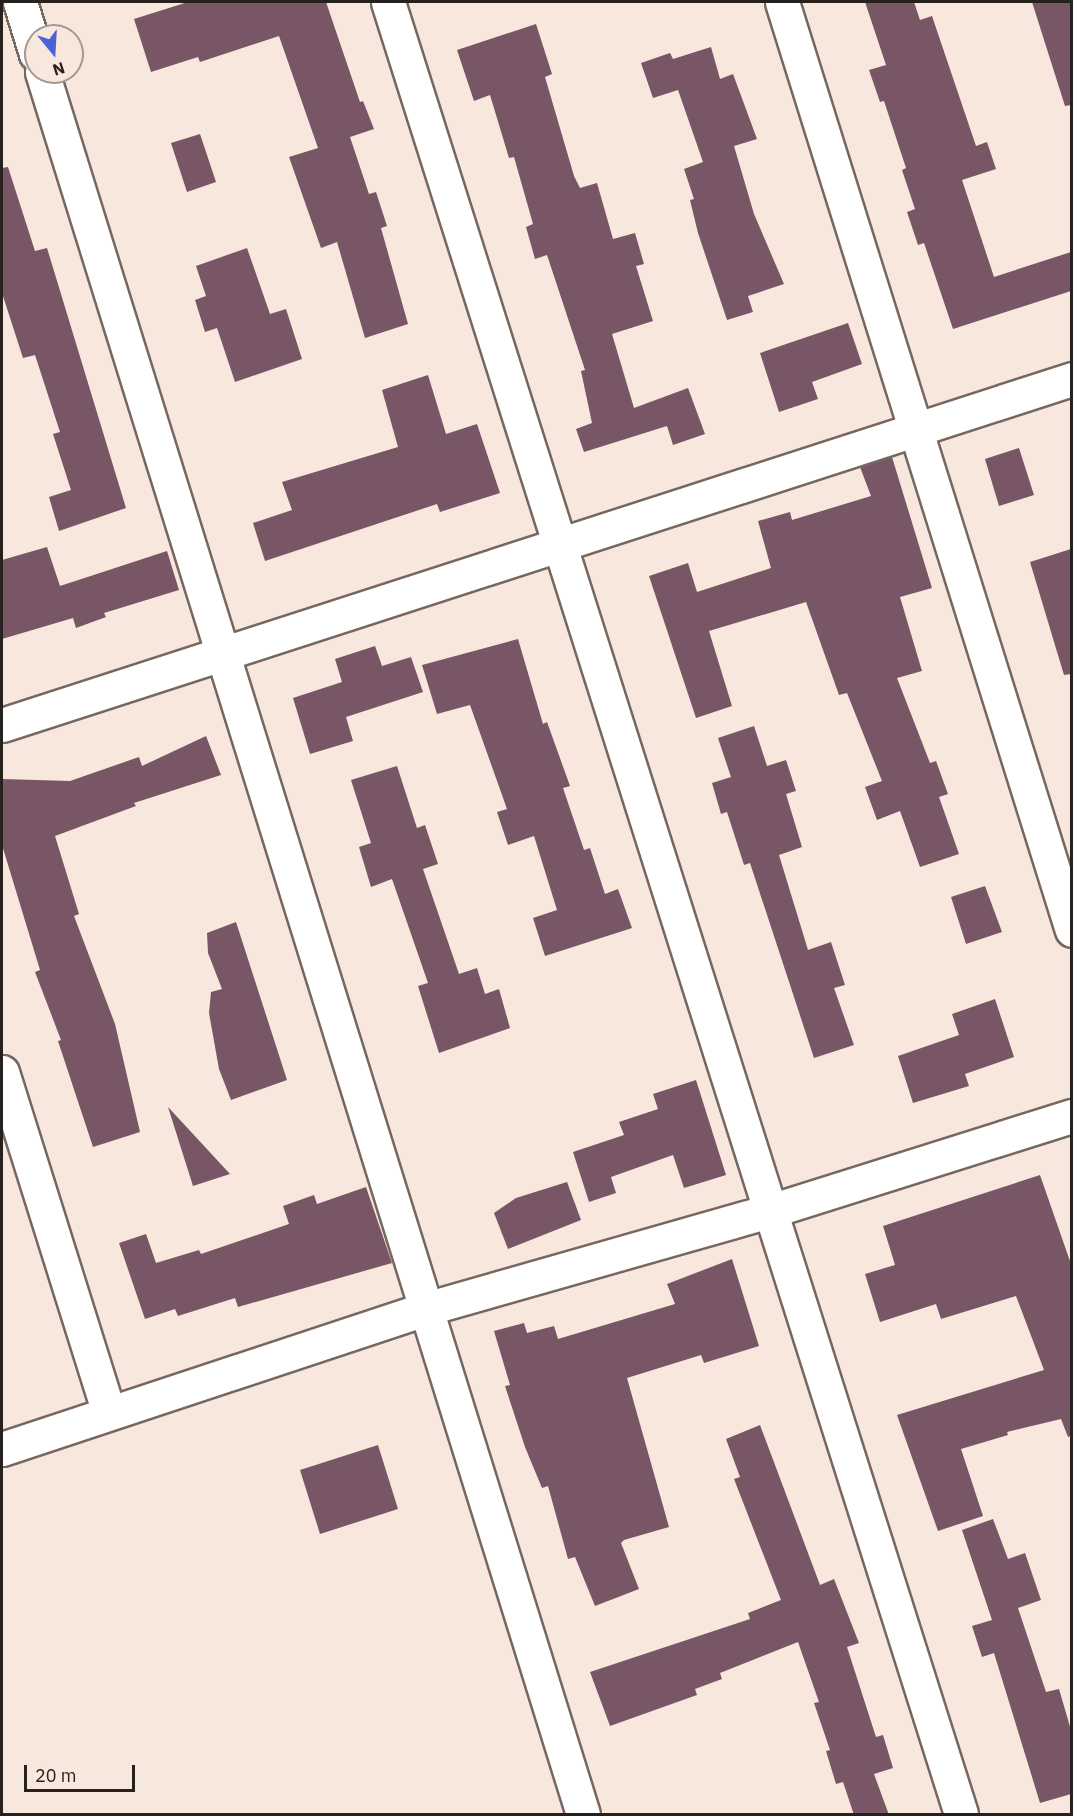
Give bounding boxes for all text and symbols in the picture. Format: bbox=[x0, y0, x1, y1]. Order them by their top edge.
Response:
north arrow bbox=[24, 24, 84, 84]
text: N bbox=[50, 58, 68, 81]
scale bar bbox=[27, 1753, 138, 1791]
text: 20 m bbox=[35, 1764, 77, 1787]

